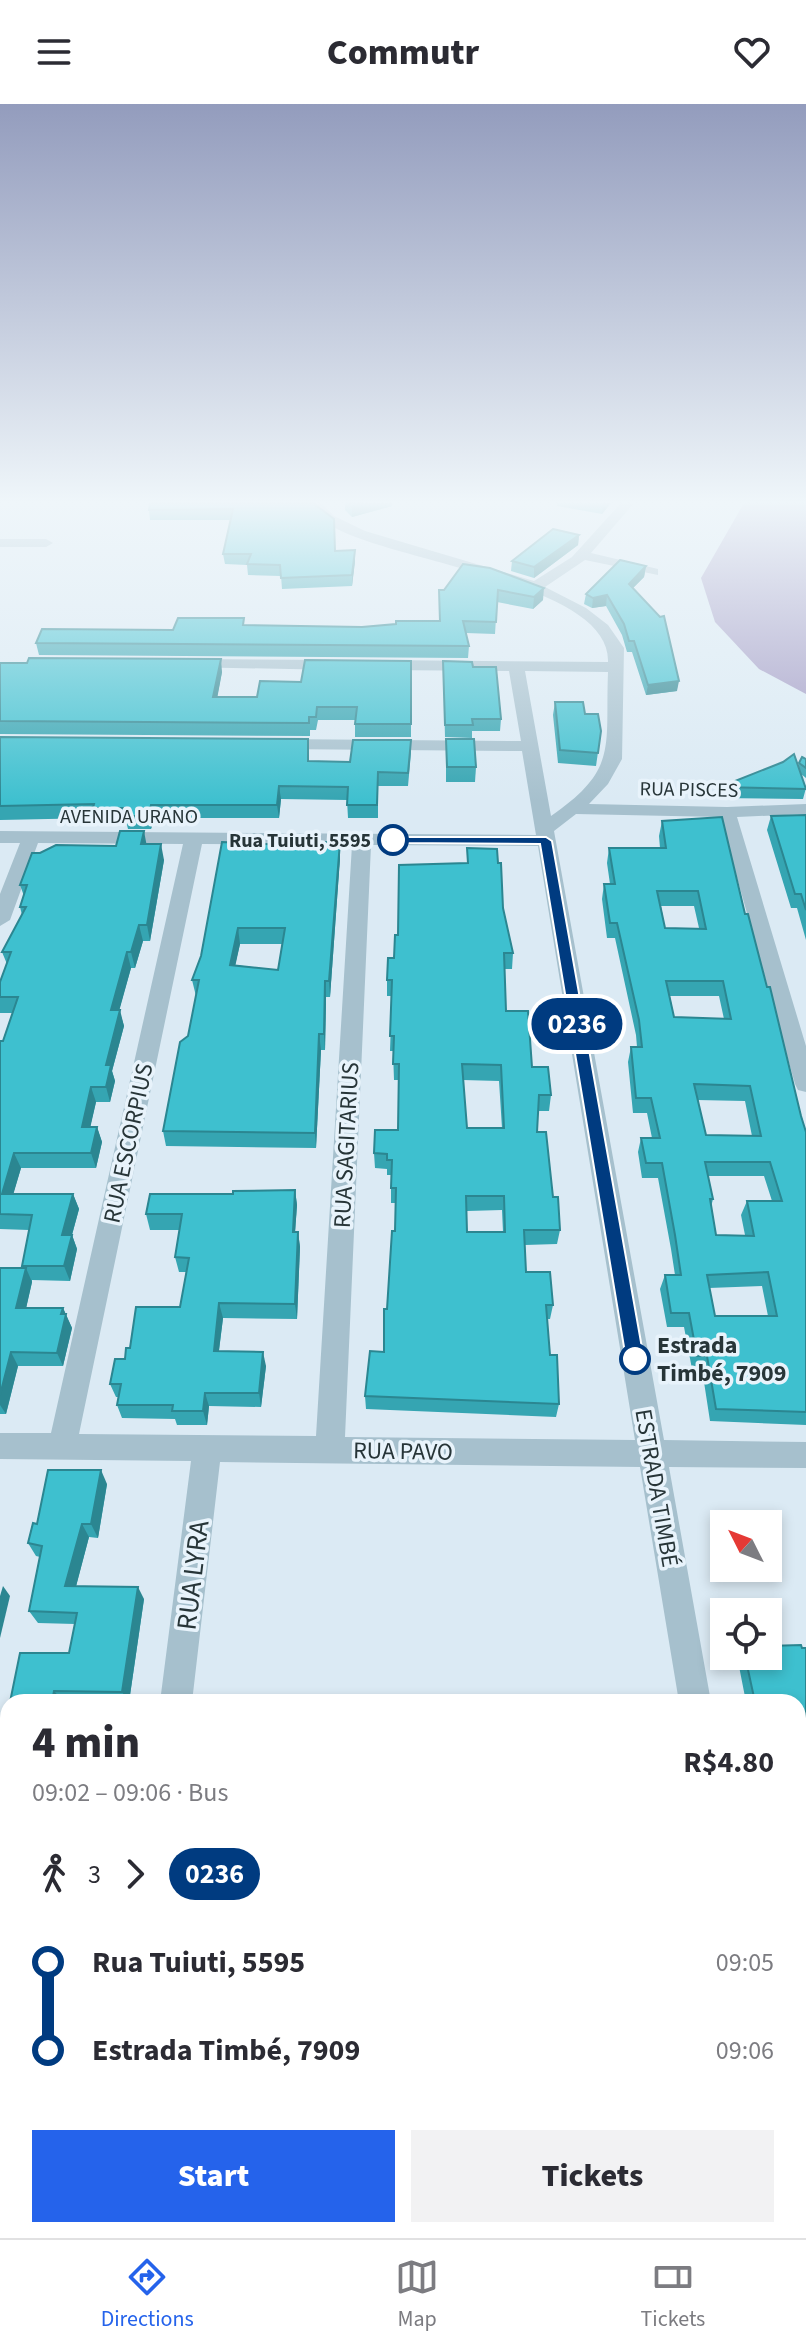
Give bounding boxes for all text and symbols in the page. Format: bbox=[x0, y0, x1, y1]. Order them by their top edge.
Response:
text: Commutr bbox=[327, 27, 479, 78]
icon: menu bbox=[32, 30, 76, 74]
icon: heart bbox=[730, 30, 774, 74]
street label: RUA PISCES bbox=[639, 775, 739, 805]
street label: AVENIDA URANO bbox=[60, 803, 198, 831]
marker: Rua Tuiuti, 5595 bbox=[378, 825, 408, 855]
place label: Rua Tuiuti, 5595 bbox=[229, 827, 371, 855]
line badge: 0236 bbox=[521, 998, 633, 1050]
text: 0236 bbox=[547, 1004, 607, 1044]
street label: RUA ESCORPIUS bbox=[94, 1060, 163, 1226]
street label: RUA SAGITARIUS bbox=[325, 1061, 368, 1229]
place label: Estrada Timbé, 7909 bbox=[657, 1328, 786, 1391]
marker: Estrada Timbé, 7909 bbox=[620, 1344, 650, 1374]
street label: ESTRADA TIMBÉ bbox=[625, 1406, 688, 1570]
street label: RUA PAVO bbox=[353, 1433, 453, 1470]
north arrow bbox=[710, 1510, 782, 1582]
map controls bbox=[710, 1510, 782, 1670]
street label: RUA LYRA bbox=[166, 1517, 220, 1632]
button: locate bbox=[710, 1598, 782, 1670]
text: 4 min bbox=[32, 1712, 140, 1775]
text: R$4.80 bbox=[683, 1741, 774, 1784]
text: 09:02 – 09:06 · Bus bbox=[32, 1774, 228, 1811]
icon: walk bbox=[32, 1852, 76, 1896]
icon: forward bbox=[113, 1852, 157, 1896]
text: 0236 bbox=[185, 1854, 244, 1894]
text: 3 bbox=[88, 1856, 101, 1893]
text: Rua Tuiuti, 5595 bbox=[92, 1941, 305, 1984]
text: 09:05 bbox=[716, 1944, 774, 1981]
text: Estrada Timbé, 7909 bbox=[92, 2029, 360, 2072]
text: 09:06 bbox=[716, 2032, 774, 2069]
button: Start bbox=[32, 2130, 395, 2222]
button: Tickets bbox=[411, 2130, 774, 2222]
tab: Directions bbox=[101, 2255, 194, 2335]
tab: Map bbox=[395, 2255, 439, 2335]
tab: Tickets bbox=[640, 2255, 705, 2335]

